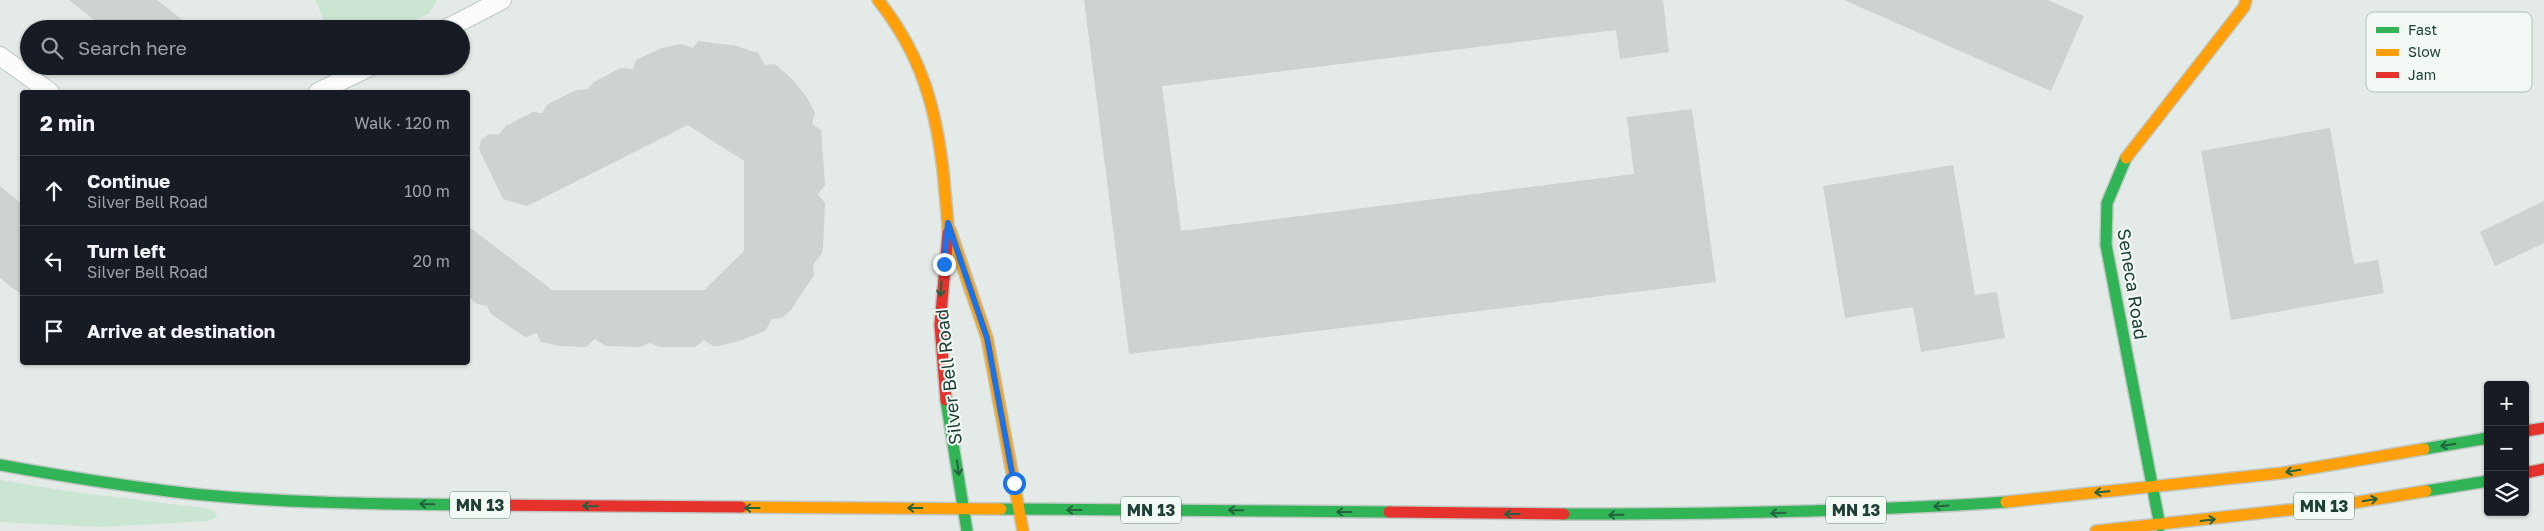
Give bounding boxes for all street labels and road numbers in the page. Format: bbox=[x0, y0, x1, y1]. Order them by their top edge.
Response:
street label: Seneca Road bbox=[2113, 227, 2153, 341]
street label: Silver Bell Road bbox=[930, 308, 966, 446]
road number: MN 13 bbox=[450, 492, 510, 518]
road number: MN 13 bbox=[2294, 492, 2354, 520]
road number: MN 13 bbox=[1121, 496, 1181, 524]
road number: MN 13 bbox=[1826, 496, 1886, 524]

